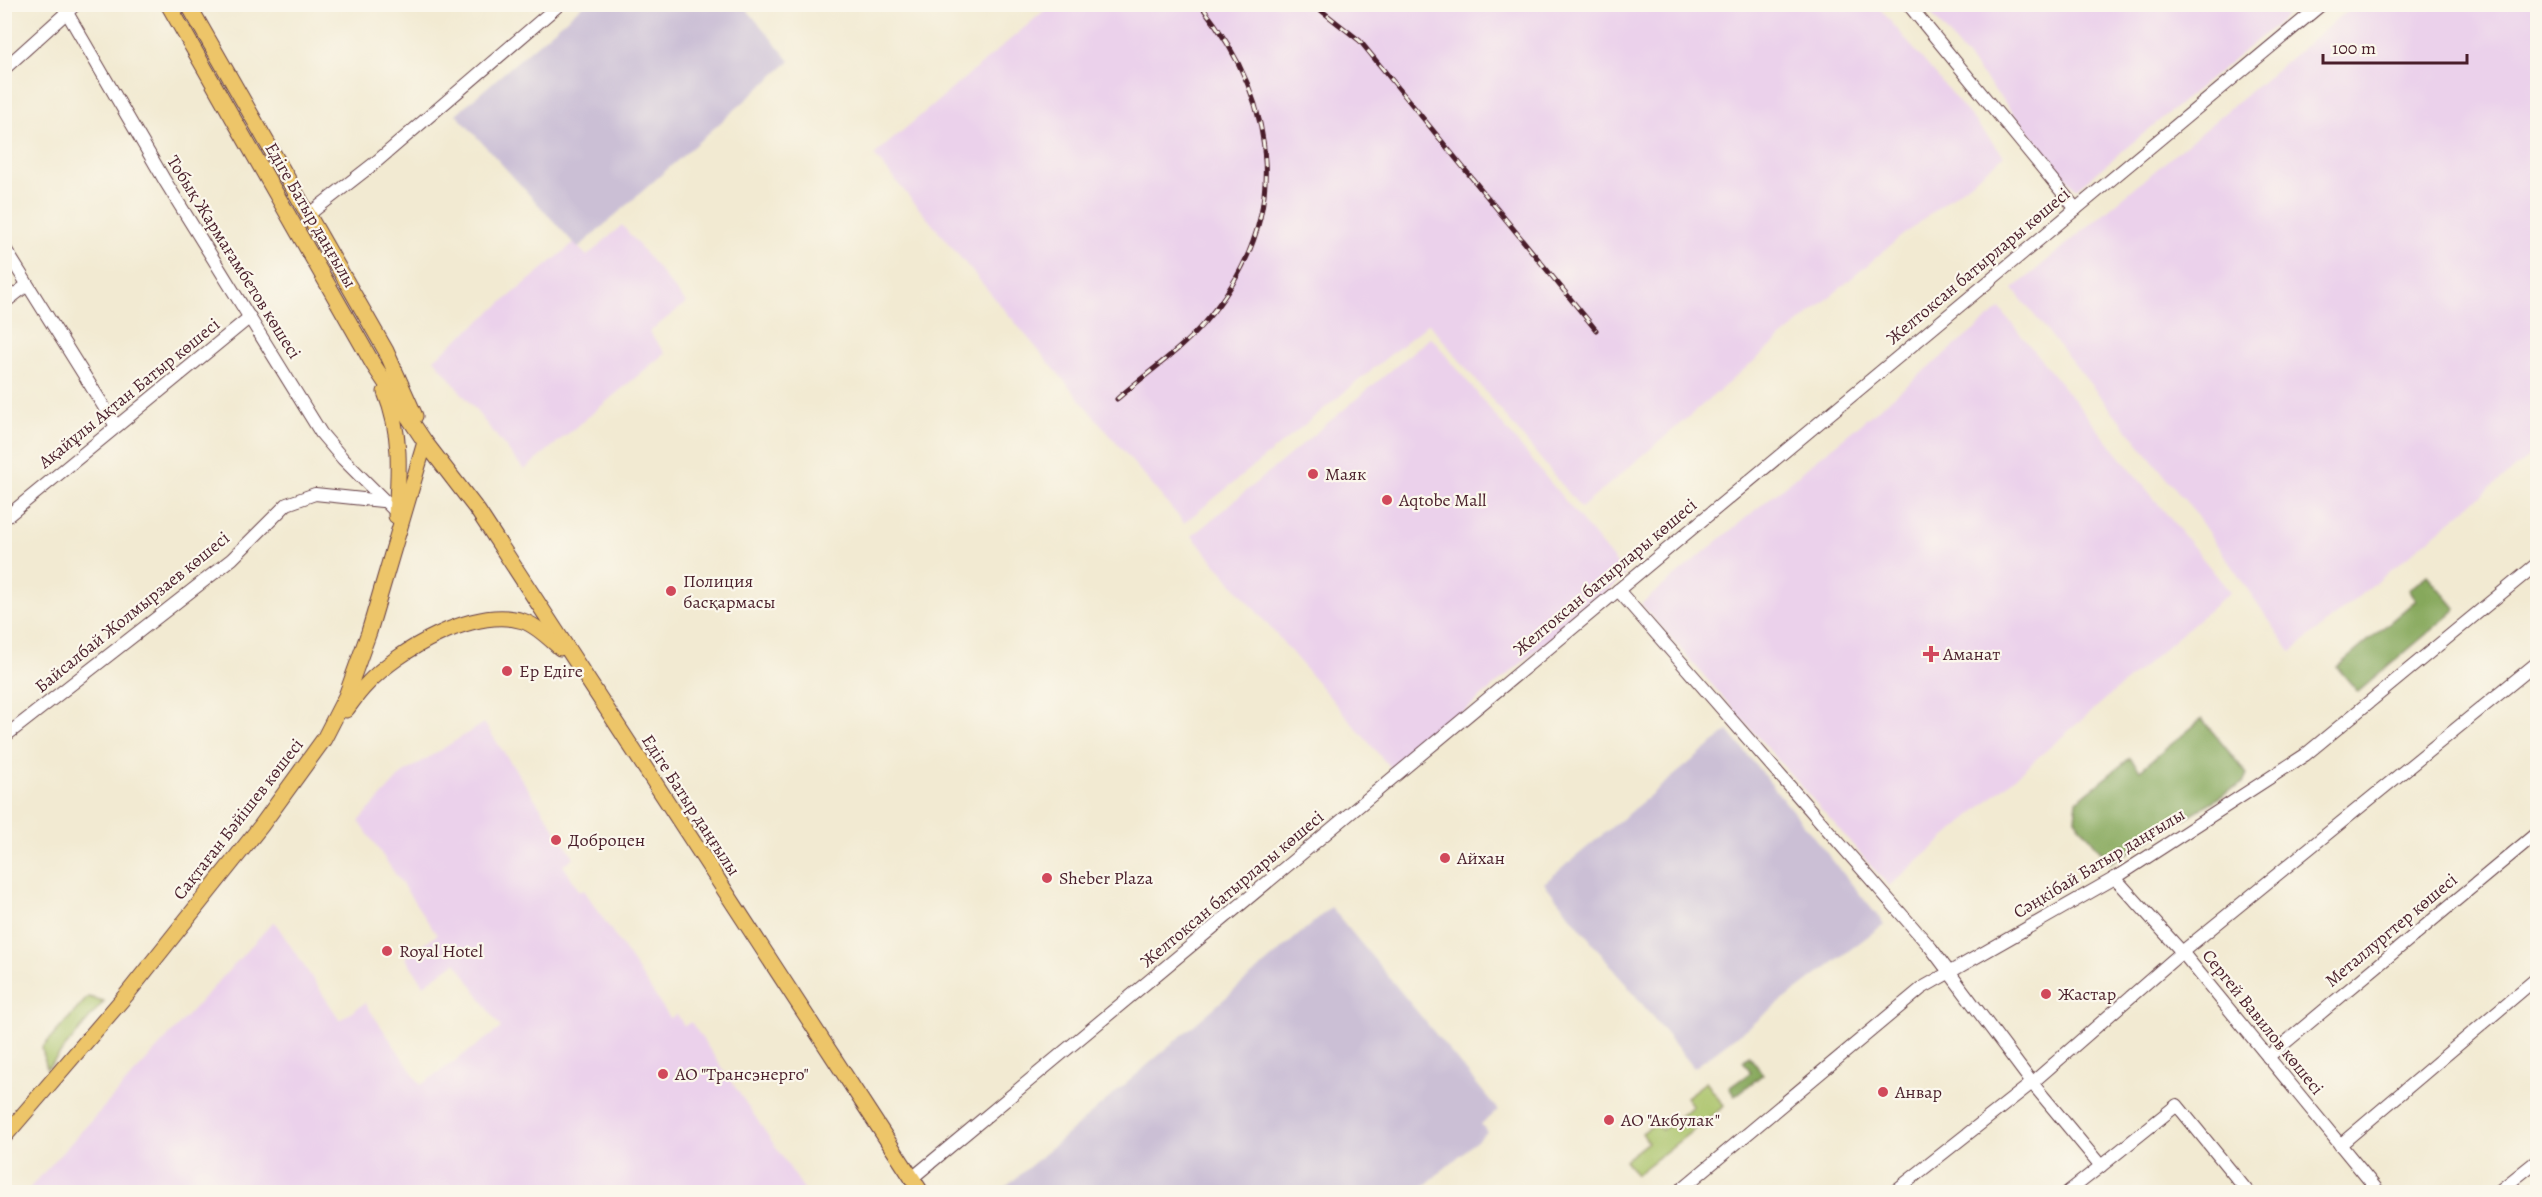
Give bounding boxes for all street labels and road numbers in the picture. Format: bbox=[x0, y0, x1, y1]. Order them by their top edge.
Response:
street label: Едіге Батыр даңғылы bbox=[260, 138, 362, 292]
street label: Тобық Жармағамбетов көшесі bbox=[161, 151, 307, 363]
street label: Желтоксан батырлары көшесі bbox=[1881, 182, 2075, 350]
street label: Ақайұлы Ақтан Батыр көшесі bbox=[33, 312, 225, 474]
street label: Желтоксан батырлары көшесі bbox=[1508, 493, 1702, 661]
street label: Байсалбай Жолмырзаев көшесі bbox=[30, 526, 234, 698]
street label: Едіге Батыр даңғылы bbox=[636, 730, 746, 880]
street label: Сақтаған Бәйішев көшесі bbox=[167, 733, 309, 905]
street label: Сәңкібай Батыр даңғылы bbox=[2009, 802, 2189, 924]
street label: Желтоксан батырлары көшесі bbox=[1135, 805, 1329, 973]
street label: Металлургтер көшесі bbox=[2320, 868, 2462, 992]
street label: Сергей Вавилов көшесі bbox=[2197, 944, 2329, 1100]

